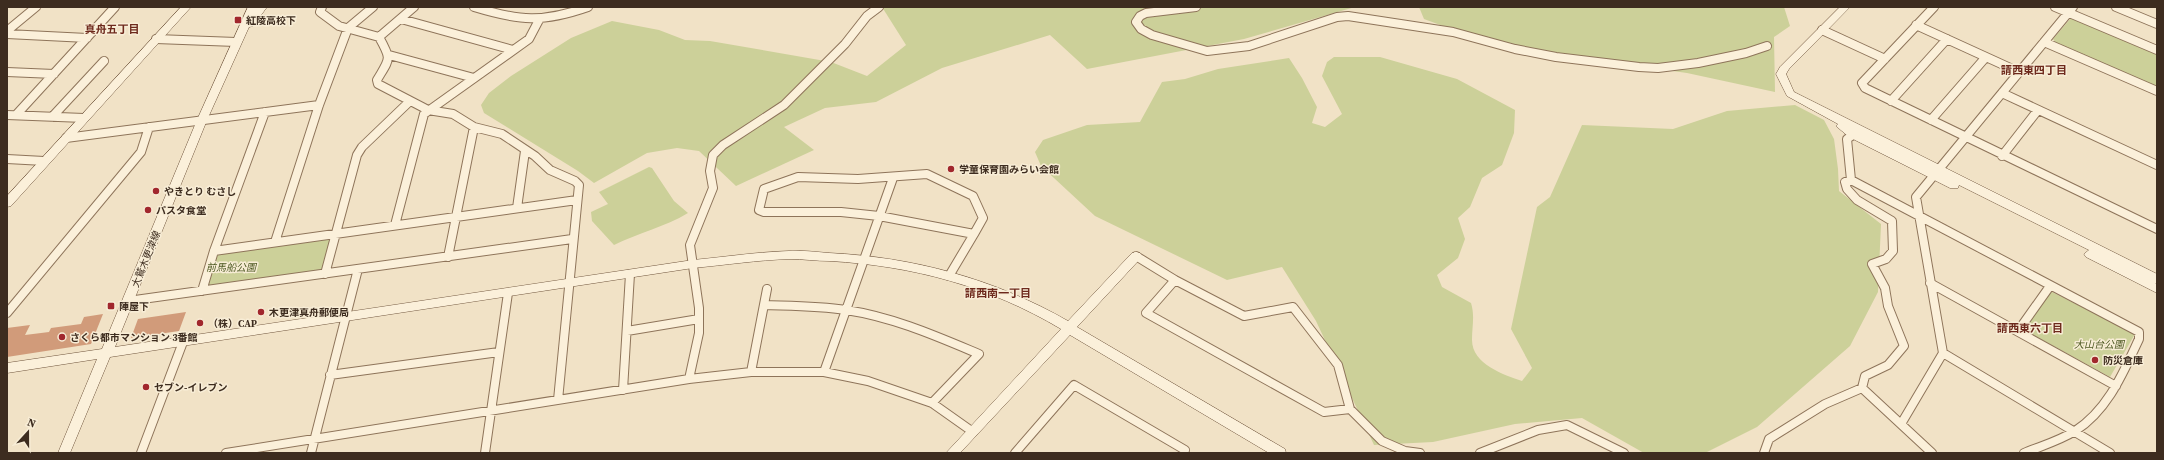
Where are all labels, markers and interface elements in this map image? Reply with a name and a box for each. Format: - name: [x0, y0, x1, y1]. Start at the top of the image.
- place label: 紅陵高校下: [246, 14, 296, 27]
- marker: 紅陵高校下: [233, 15, 243, 25]
- district label: 真舟五丁目: [85, 22, 140, 37]
- district label: 請西東四丁目: [2001, 63, 2067, 78]
- place label: 学童保育園みらい会館: [959, 163, 1059, 176]
- marker: 学童保育園みらい会館: [946, 164, 956, 174]
- place label: やきとり むさし: [164, 185, 236, 198]
- marker: やきとり むさし: [151, 186, 161, 196]
- place label: パスタ食堂: [156, 204, 206, 217]
- marker: パスタ食堂: [143, 205, 153, 215]
- street label: 大鷲木更津線: [129, 229, 163, 289]
- park label: 前馬船公園: [206, 261, 258, 274]
- district label: 請西南一丁目: [965, 286, 1031, 301]
- place label: 陣屋下: [119, 300, 149, 313]
- marker: 陣屋下: [106, 301, 116, 311]
- place label: 木更津真舟郵便局: [268, 306, 349, 319]
- marker: 木更津真舟郵便局: [256, 307, 266, 317]
- place label: （株）CAP: [208, 317, 257, 330]
- marker: （株）CAP: [195, 318, 205, 328]
- district label: 請西東六丁目: [1997, 321, 2063, 336]
- place label: さくら都市マンション 3番館: [70, 331, 198, 344]
- marker: さくら都市マンション 3番館: [57, 332, 67, 342]
- park label: 大山台公園: [2074, 338, 2126, 351]
- place label: 防災倉庫: [2103, 354, 2143, 367]
- marker: 防災倉庫: [2090, 355, 2100, 365]
- place label: セブン-イレブン: [154, 381, 227, 394]
- marker: セブン-イレブン: [141, 382, 151, 392]
- north arrow: [8, 412, 48, 452]
- text: N: [25, 415, 38, 432]

